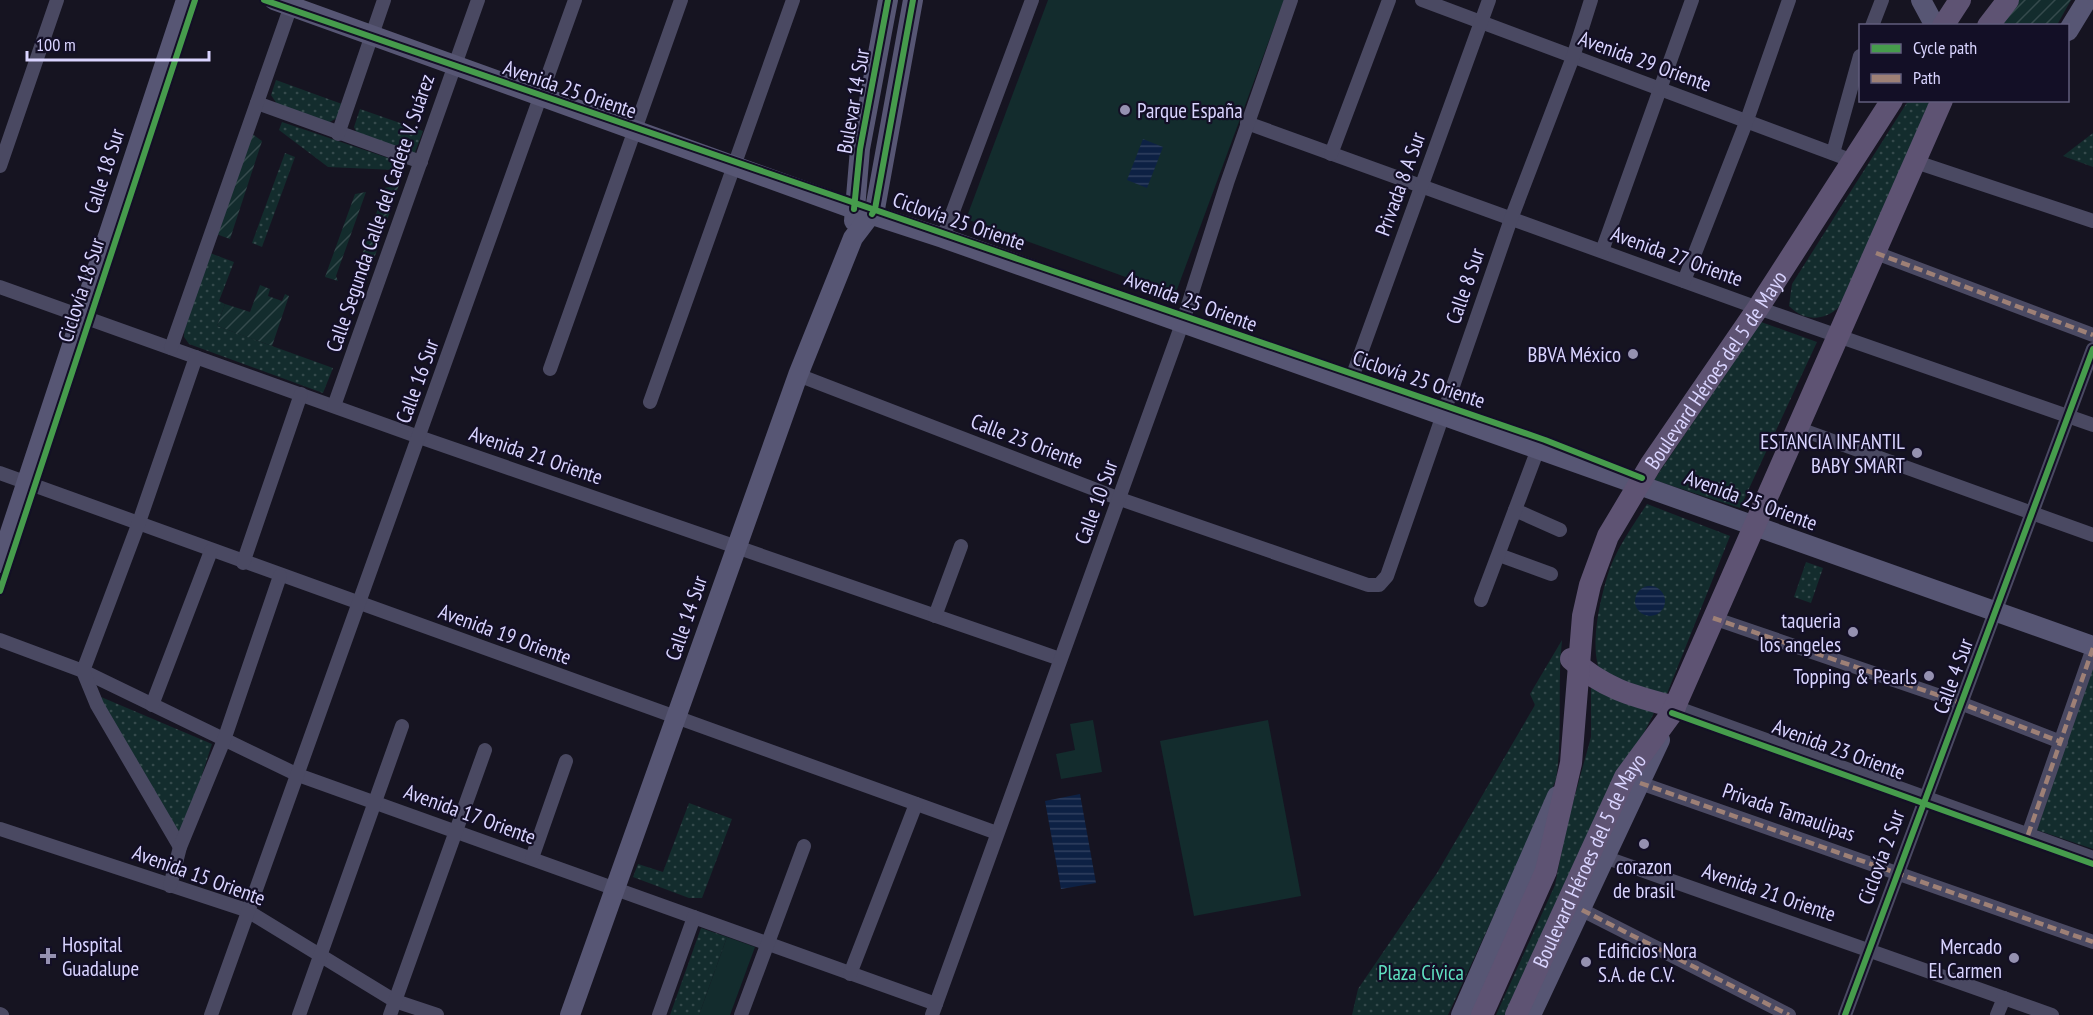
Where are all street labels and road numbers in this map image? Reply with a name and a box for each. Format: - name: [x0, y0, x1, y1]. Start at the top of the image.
- street label: Avenida 29 Oriente: [1575, 25, 1715, 97]
- street label: Bulevar 14 Sur: [830, 46, 876, 156]
- street label: Avenida 25 Oriente: [500, 54, 640, 124]
- street label: Calle Segunda Calle del Cadete V. Suárez: [320, 70, 440, 356]
- street label: Calle 18 Sur: [78, 125, 130, 217]
- street label: Privada 8 A Sur: [1369, 128, 1431, 240]
- street label: Ciclovía 25 Oriente: [889, 186, 1029, 256]
- street label: Avenida 27 Oriente: [1607, 220, 1747, 292]
- street label: Ciclovía 18 Sur: [51, 234, 111, 346]
- street label: Calle 8 Sur: [1439, 244, 1491, 327]
- street label: Avenida 25 Oriente: [1121, 265, 1261, 337]
- street label: Boulevard Héroes del 5 de Mayo: [1638, 265, 1792, 474]
- street label: Calle 16 Sur: [389, 335, 445, 427]
- street label: Ciclovía 25 Oriente: [1349, 344, 1489, 414]
- street label: Calle 23 Oriente: [967, 407, 1087, 475]
- street label: Avenida 21 Oriente: [466, 420, 606, 490]
- street label: Calle 10 Sur: [1068, 456, 1124, 548]
- street label: Avenida 25 Oriente: [1681, 464, 1821, 536]
- street label: Calle 14 Sur: [659, 572, 713, 664]
- street label: Avenida 19 Oriente: [435, 598, 575, 670]
- street label: Calle 4 Sur: [1927, 634, 1979, 717]
- street label: Avenida 23 Oriente: [1769, 713, 1909, 785]
- street label: Boulevard Héroes del 5 de Mayo: [1526, 748, 1652, 972]
- street label: Privada Tamaulipas: [1719, 777, 1859, 847]
- street label: Avenida 17 Oriente: [400, 778, 540, 850]
- street label: Ciclovía 2 Sur: [1851, 806, 1911, 908]
- street label: Avenida 15 Oriente: [129, 839, 269, 911]
- street label: Avenida 21 Oriente: [1699, 857, 1839, 927]

